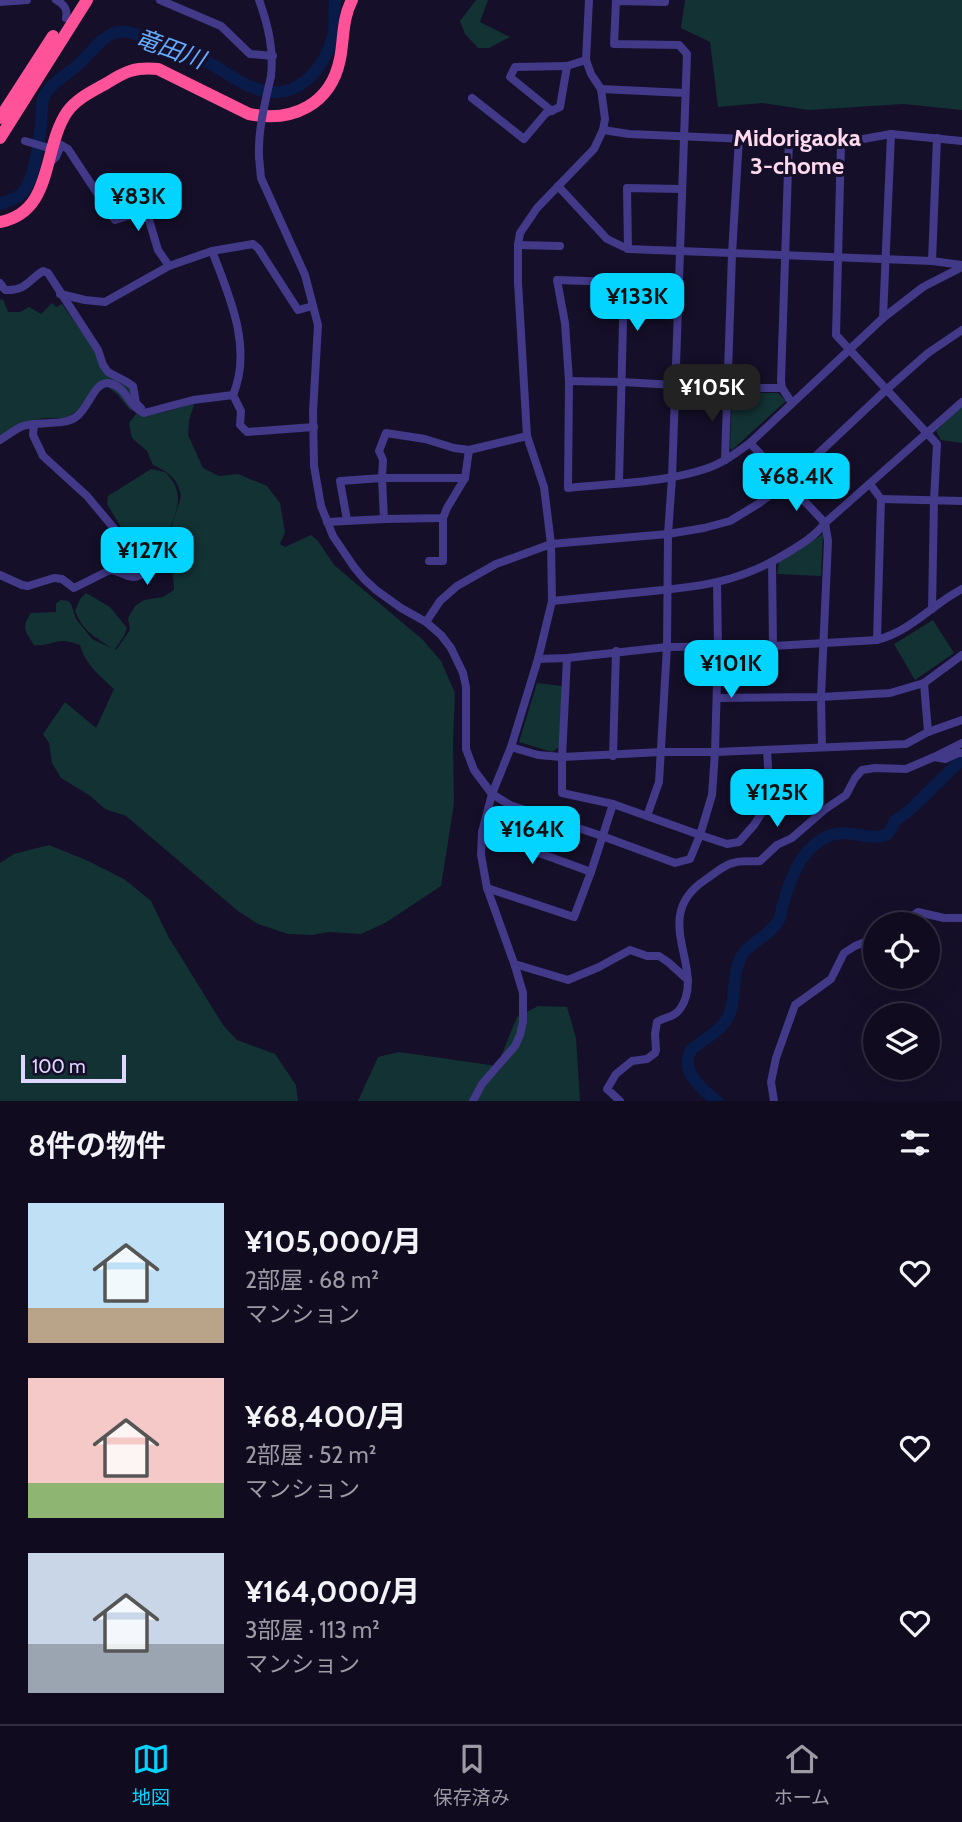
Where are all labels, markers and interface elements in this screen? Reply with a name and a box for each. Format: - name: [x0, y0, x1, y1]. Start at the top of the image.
- water label: 竜田川: [131, 23, 212, 75]
- district label: Midorigaoka 3-chome: [733, 123, 861, 180]
- pin: ¥83K: [97, 174, 179, 233]
- text: ¥83K: [111, 182, 165, 210]
- pin: ¥133K: [588, 274, 686, 333]
- text: ¥133K: [606, 282, 668, 310]
- pin: ¥105K: [663, 364, 761, 424]
- text: ¥105K: [679, 373, 745, 401]
- pin: ¥68.4K: [739, 454, 853, 513]
- text: ¥68.4K: [759, 462, 833, 490]
- pin: ¥127K: [98, 528, 196, 587]
- text: ¥127K: [117, 536, 177, 564]
- pin: ¥101K: [682, 640, 780, 700]
- text: ¥101K: [700, 649, 762, 677]
- pin: ¥125K: [728, 770, 826, 829]
- text: ¥125K: [746, 778, 808, 806]
- pin: ¥164K: [483, 806, 581, 866]
- text: ¥164K: [500, 815, 564, 843]
- map controls: [863, 912, 940, 1080]
- button: locate: [863, 912, 940, 989]
- button: layers: [863, 1003, 940, 1080]
- scale bar: [21, 1052, 126, 1084]
- text: 100 m: [32, 1055, 86, 1078]
- icon: filters: [896, 1124, 934, 1162]
- text: 8件の物件: [28, 1127, 166, 1164]
- text: ¥105,000/月: [245, 1223, 422, 1260]
- icon: home: [84, 1231, 168, 1315]
- icon: heart: [896, 1254, 934, 1292]
- text: 2部屋 · 68 m²: [245, 1266, 379, 1294]
- text: マンション: [245, 1300, 360, 1328]
- text: ¥68,400/月: [245, 1398, 406, 1435]
- icon: home: [84, 1406, 168, 1490]
- icon: heart: [896, 1429, 934, 1467]
- text: 2部屋 · 52 m²: [245, 1441, 376, 1469]
- text: マンション: [245, 1475, 360, 1503]
- text: ¥164,000/月: [245, 1573, 420, 1610]
- icon: home: [84, 1581, 168, 1665]
- icon: heart: [896, 1604, 934, 1642]
- text: 3部屋 · 113 m²: [245, 1616, 380, 1644]
- text: マンション: [245, 1650, 360, 1678]
- tab: 地図: [132, 1740, 170, 1809]
- tab: 保存済み: [434, 1740, 510, 1809]
- tab: ホーム: [774, 1740, 830, 1809]

